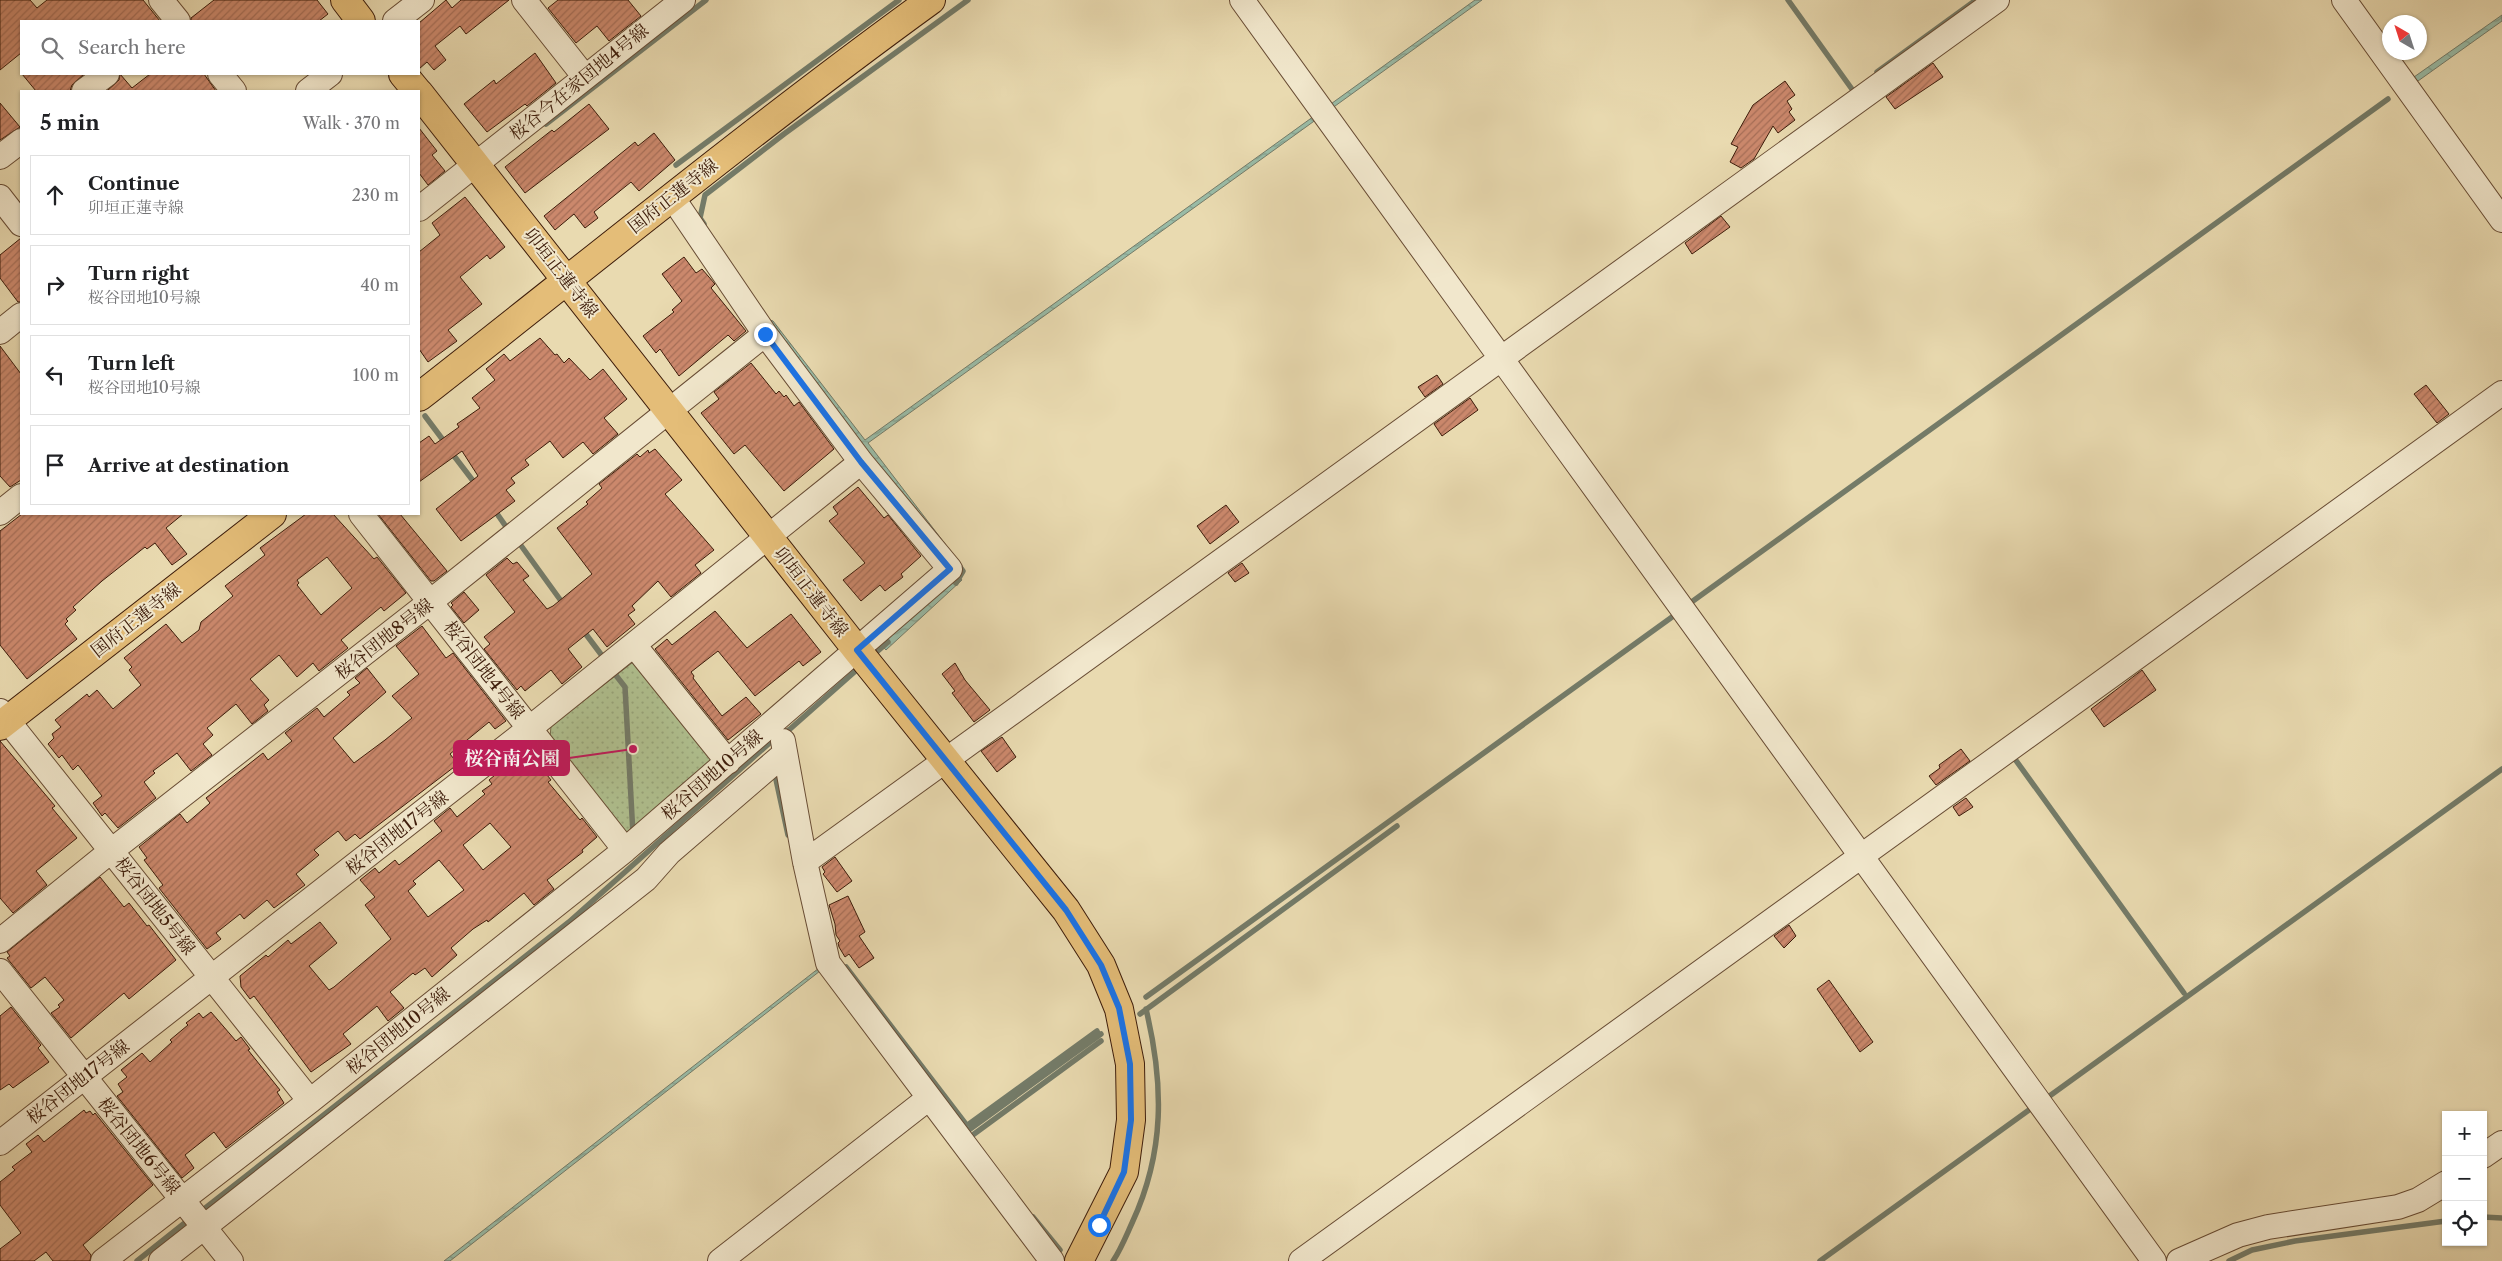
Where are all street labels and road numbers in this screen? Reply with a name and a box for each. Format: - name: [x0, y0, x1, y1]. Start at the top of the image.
- street label: 桜谷今在家団地4号線: [505, 19, 653, 145]
- street label: 国府正蓮寺線: [624, 154, 722, 238]
- street label: 卯垣正蓮寺線: [519, 224, 603, 322]
- street label: 卯垣正蓮寺線: [769, 543, 853, 641]
- street label: 国府正蓮寺線: [87, 578, 185, 662]
- street label: 桜谷団地8号線: [330, 594, 438, 684]
- street label: 桜谷団地4号線: [439, 617, 529, 723]
- street label: 桜谷団地10号線: [657, 725, 767, 825]
- street label: 桜谷団地17号線: [341, 786, 453, 880]
- street label: 桜谷団地5号線: [110, 853, 200, 959]
- street label: 桜谷団地10号線: [342, 982, 454, 1080]
- street label: 桜谷団地17号線: [22, 1035, 134, 1129]
- street label: 桜谷団地6号線: [93, 1093, 185, 1199]

